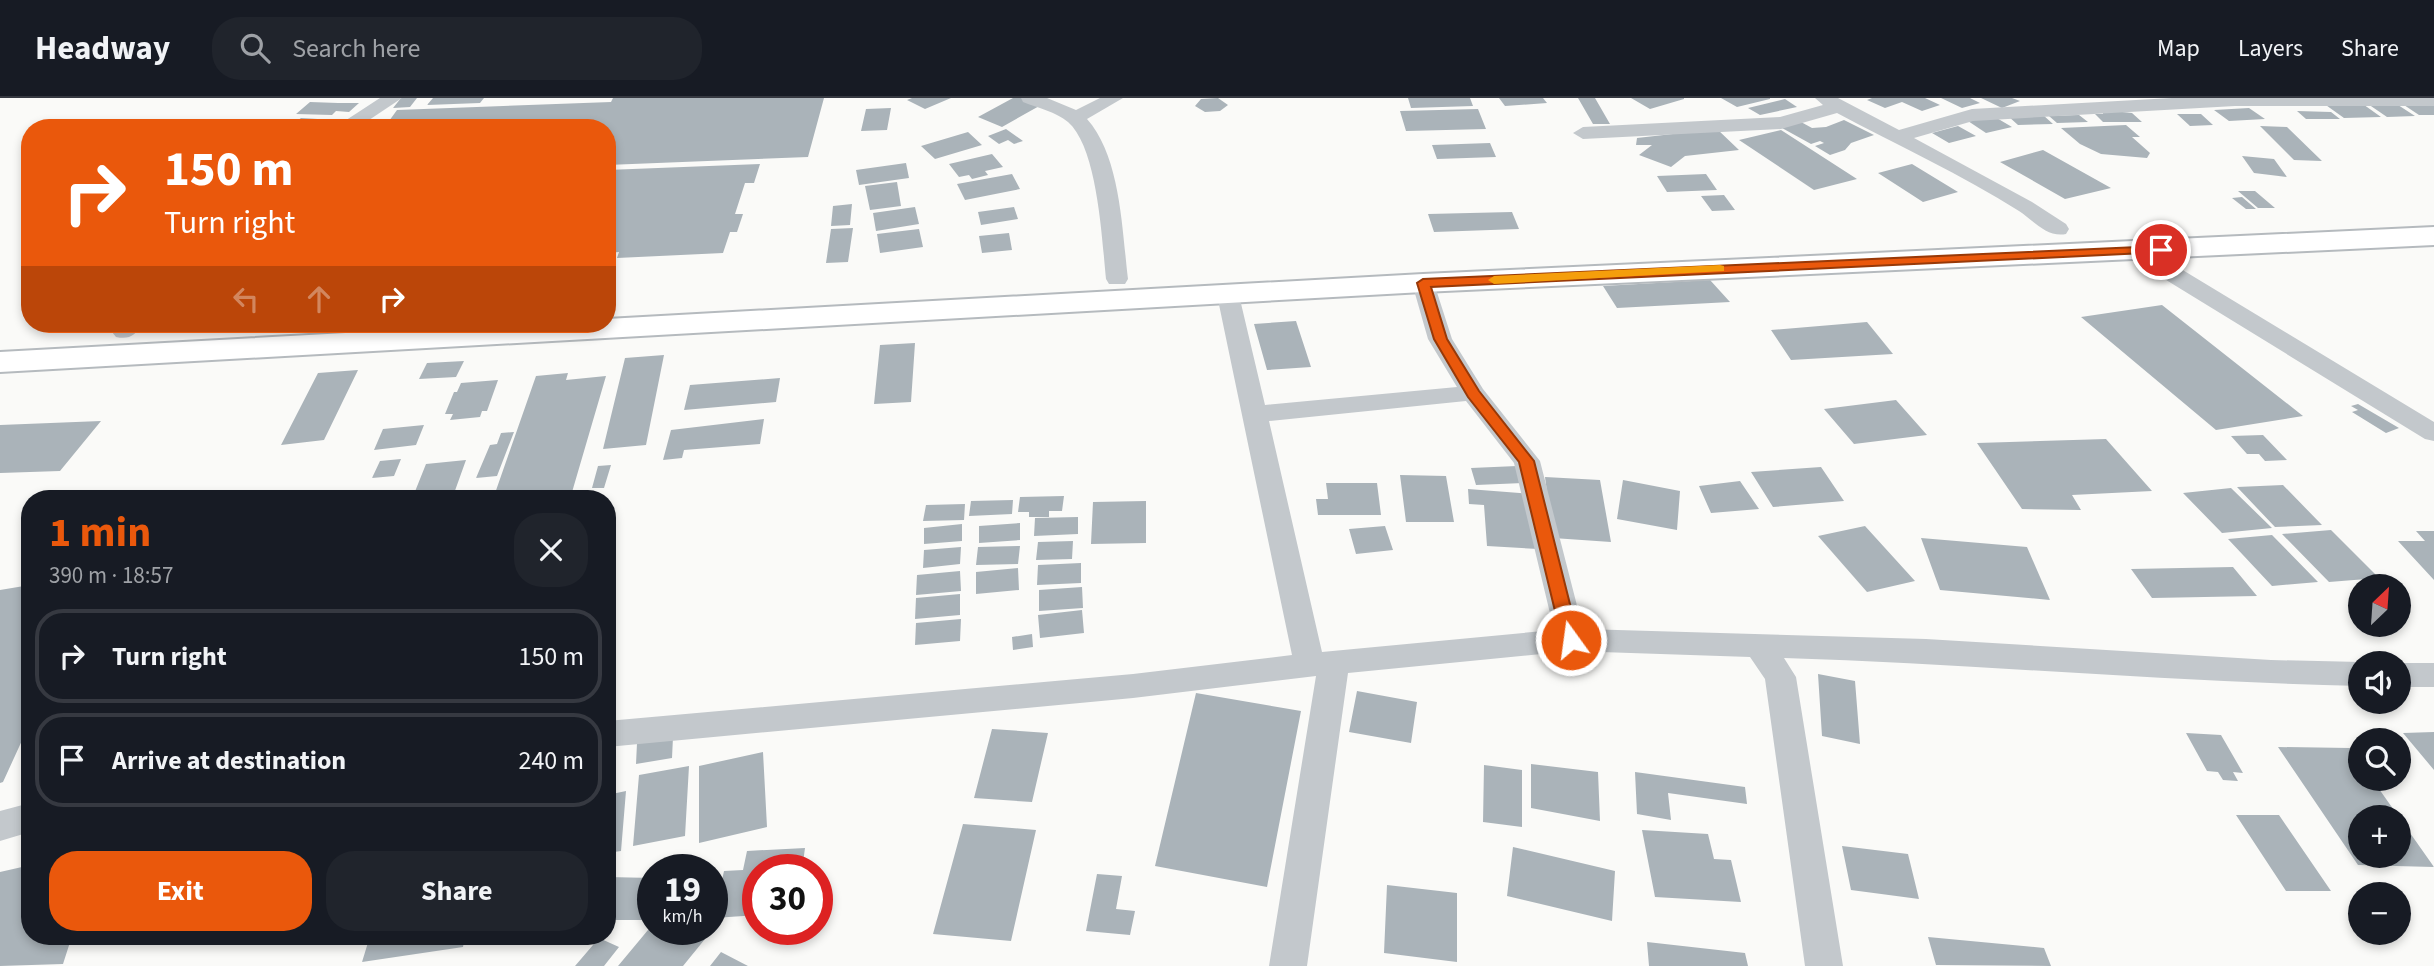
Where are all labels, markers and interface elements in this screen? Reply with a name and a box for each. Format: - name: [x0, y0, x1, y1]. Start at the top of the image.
- search box: [212, 17, 702, 80]
- text: Headway: [35, 25, 170, 72]
- icon: search: [236, 29, 274, 67]
- text: Search here: [292, 30, 420, 67]
- text: Map: [2157, 31, 2200, 66]
- text: Layers: [2238, 31, 2303, 66]
- text: Share: [2341, 31, 2399, 66]
- text: 150 m: [164, 135, 293, 205]
- icon: right: [49, 147, 140, 238]
- text: Turn right: [164, 200, 295, 246]
- pin: [2131, 220, 2191, 280]
- icon: arrive: [2142, 231, 2180, 269]
- icon: left: [227, 280, 265, 318]
- icon: ahead: [300, 280, 338, 318]
- icon: right: [373, 280, 411, 318]
- text: 1 min: [49, 503, 151, 563]
- button: close: [514, 513, 588, 587]
- text: 390 m · 18:57: [49, 559, 173, 592]
- north arrow: [2348, 574, 2412, 637]
- map controls: [2348, 574, 2411, 945]
- position arrow: [1534, 603, 1608, 677]
- icon: right: [53, 637, 91, 675]
- text: Turn right: [112, 638, 227, 675]
- text: 150 m: [518, 638, 584, 675]
- button: sound: [2348, 651, 2411, 714]
- button: search: [2348, 728, 2411, 791]
- icon: arrive: [53, 741, 91, 779]
- text: Arrive at destination: [112, 742, 346, 779]
- text: 240 m: [518, 742, 584, 779]
- button: +: [2348, 805, 2411, 868]
- button: Exit: [49, 851, 312, 931]
- button: Share: [326, 851, 588, 931]
- speed limit sign: 30: [742, 854, 833, 945]
- text: 19: [664, 865, 701, 915]
- button: −: [2348, 882, 2411, 945]
- text: km/h: [663, 904, 702, 929]

